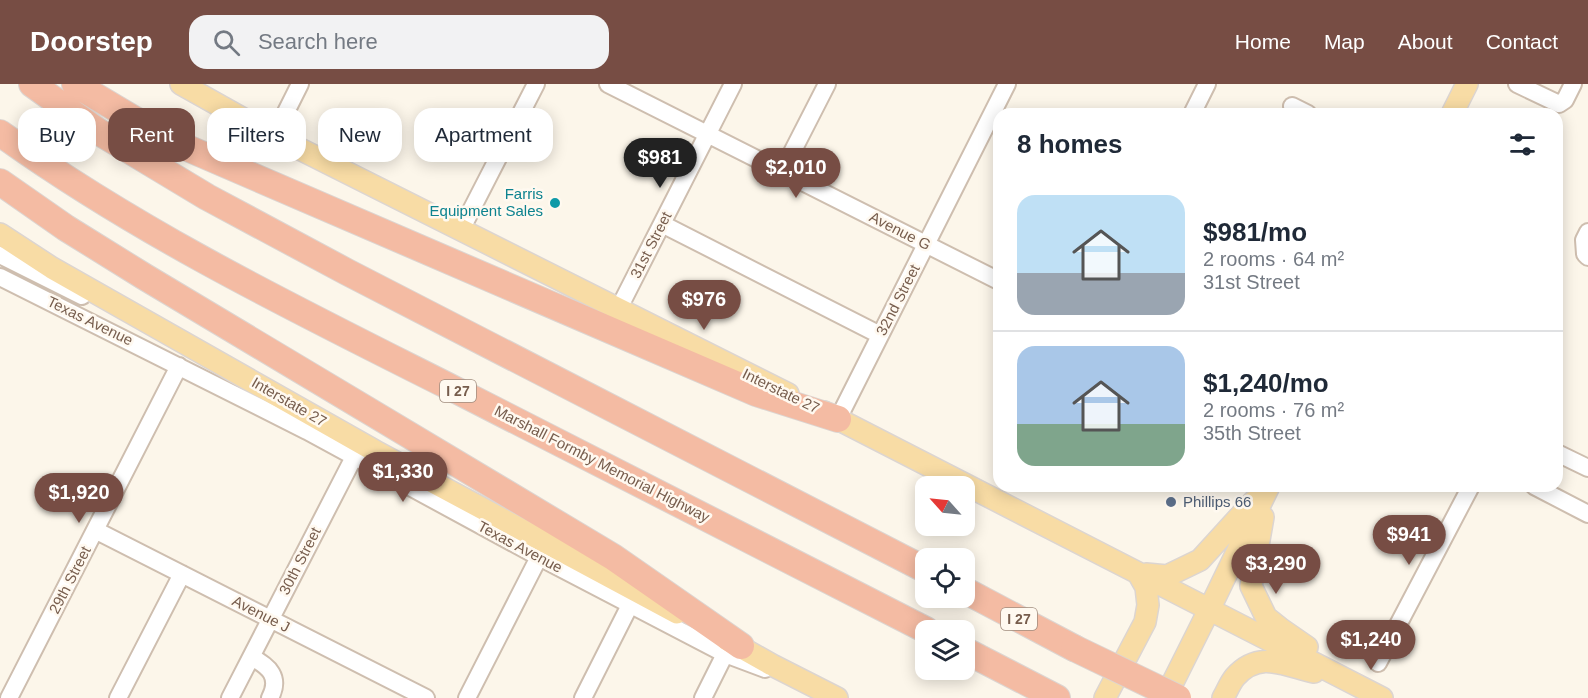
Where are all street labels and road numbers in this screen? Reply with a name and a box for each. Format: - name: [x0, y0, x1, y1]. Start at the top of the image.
- street label: 31st Street: [627, 208, 675, 281]
- street label: Avenue G: [867, 208, 934, 253]
- street label: 32nd Street: [872, 261, 923, 338]
- street label: Texas Avenue: [45, 292, 136, 349]
- street label: Interstate 27: [740, 365, 822, 416]
- street label: Interstate 27: [249, 373, 330, 430]
- road number: I 27: [440, 380, 476, 402]
- street label: Marshall Formby Memorial Highway: [492, 402, 713, 526]
- street label: Texas Avenue: [475, 517, 565, 576]
- street label: 30th Street: [275, 523, 324, 597]
- street label: 29th Street: [45, 542, 94, 616]
- street label: Avenue J: [230, 592, 293, 635]
- road number: I 27: [1001, 608, 1037, 630]

